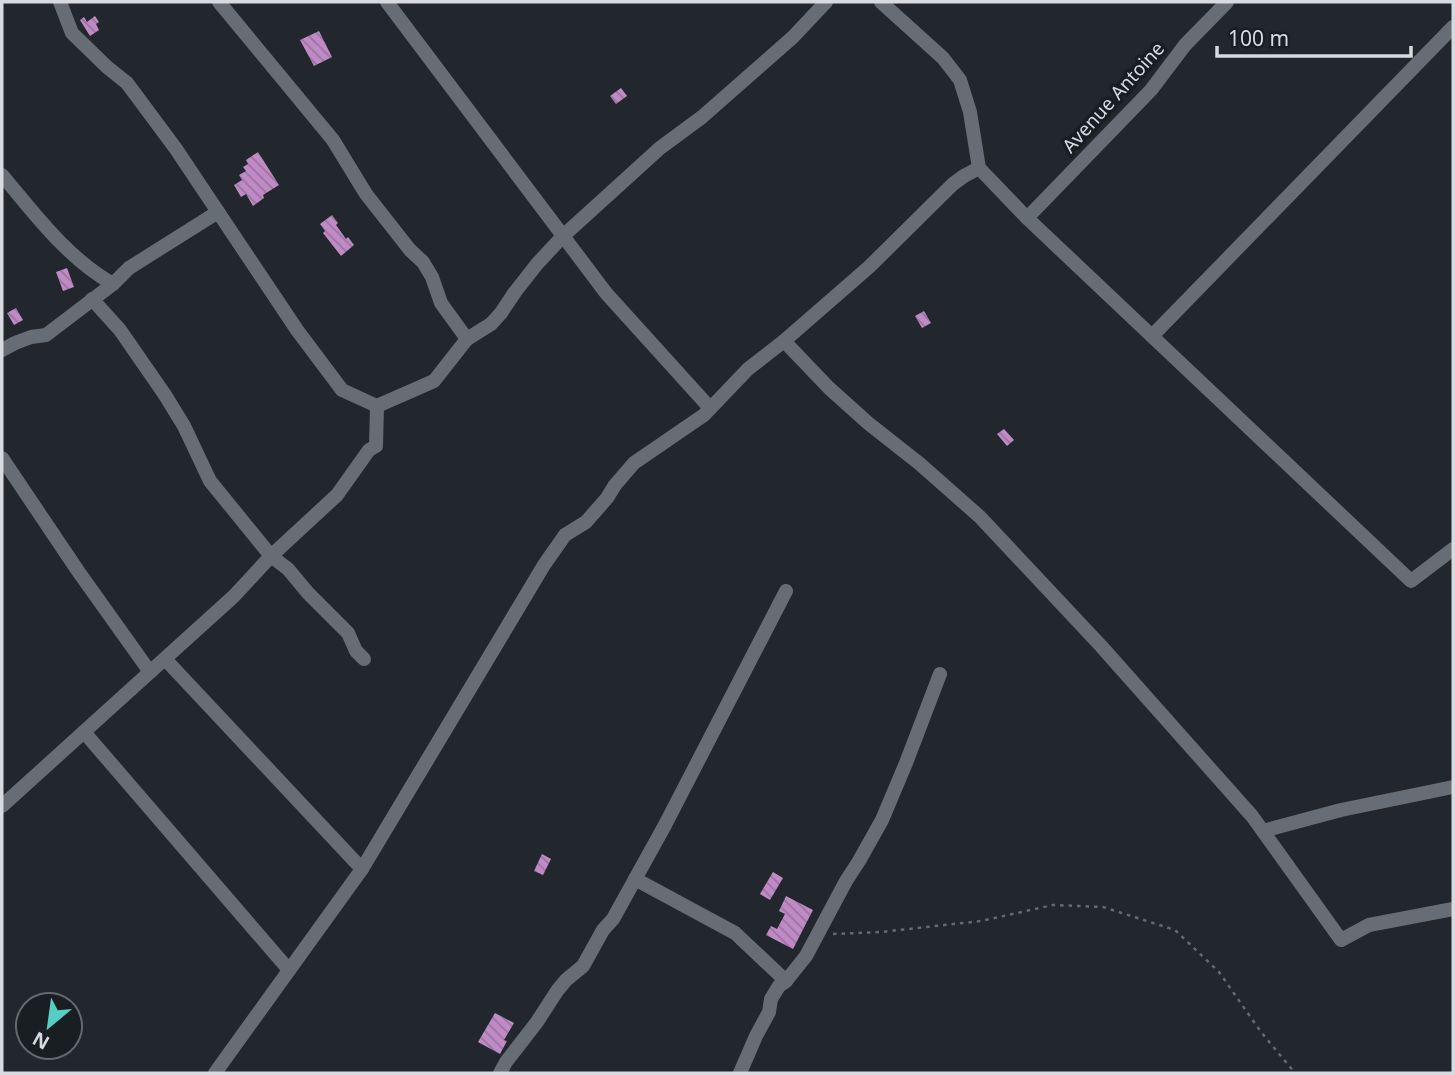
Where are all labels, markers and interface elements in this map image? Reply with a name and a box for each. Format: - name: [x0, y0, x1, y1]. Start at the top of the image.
- scale bar: [1217, 14, 1411, 58]
- text: 100 m: [1228, 24, 1289, 52]
- street label: Avenue Antoine: [1056, 36, 1170, 158]
- north arrow: [14, 991, 84, 1061]
- text: N: [28, 1026, 54, 1056]

